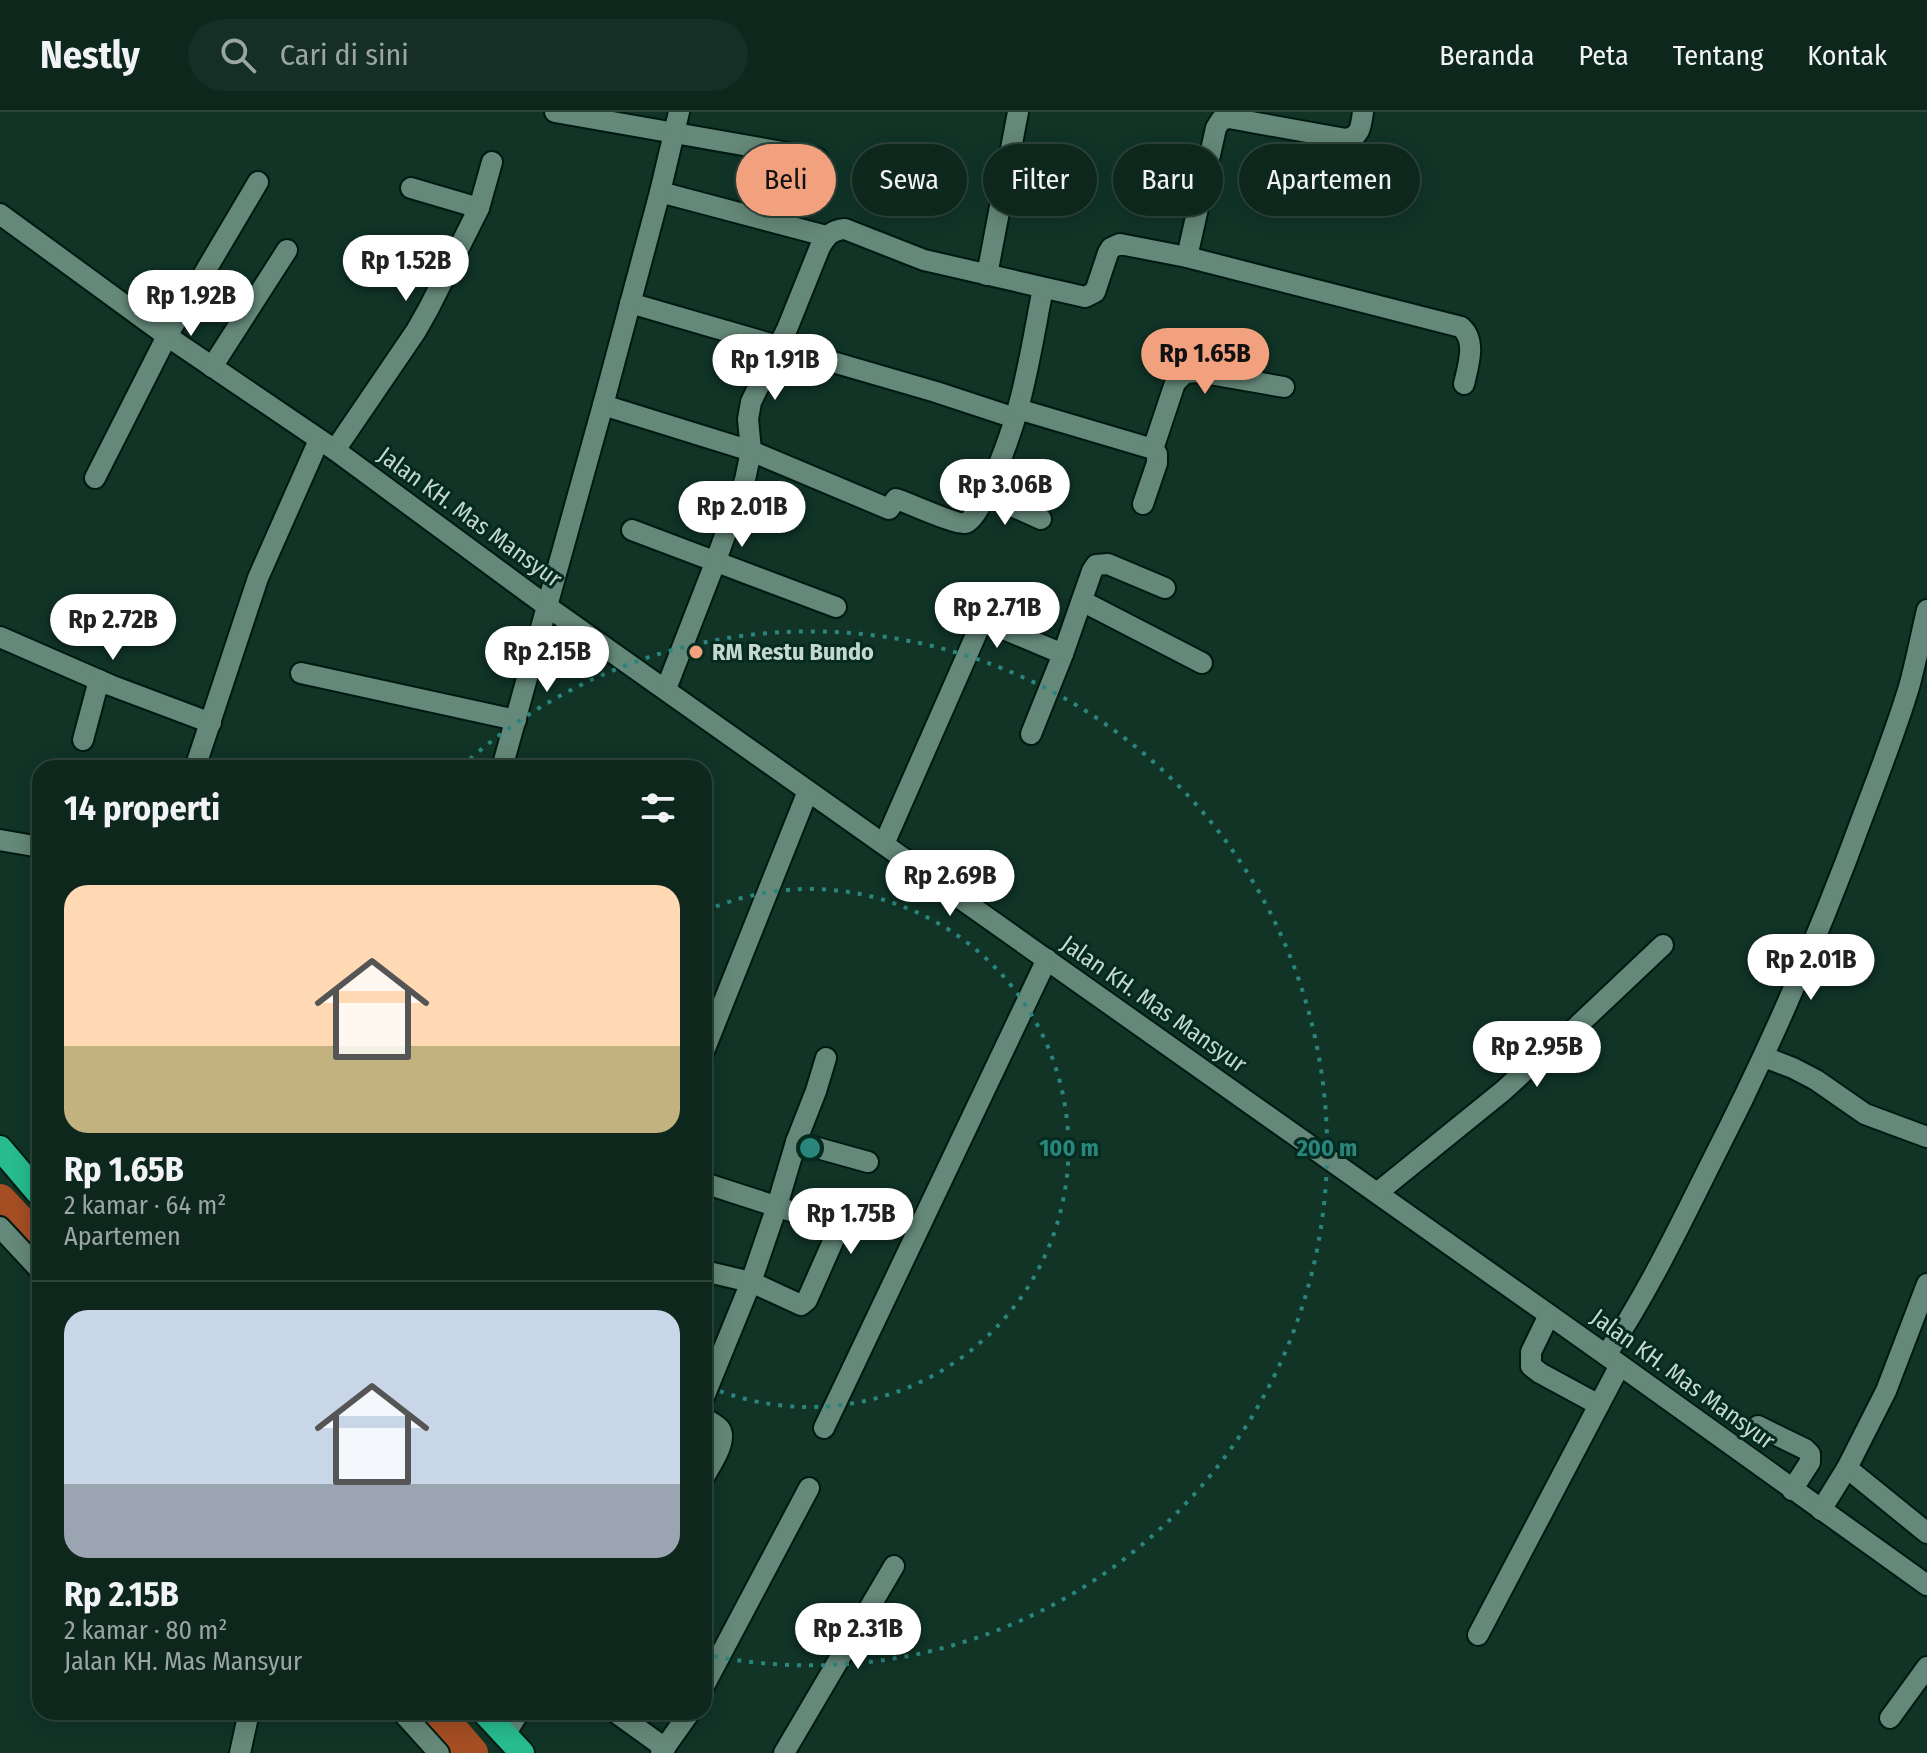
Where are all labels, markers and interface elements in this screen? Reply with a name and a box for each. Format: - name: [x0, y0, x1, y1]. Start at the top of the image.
- search box: [188, 19, 748, 91]
- text: Nestly: [40, 32, 140, 78]
- icon: search: [216, 33, 260, 77]
- text: Cari di sini: [280, 37, 409, 73]
- text: Beranda: [1439, 39, 1534, 72]
- text: Peta: [1578, 39, 1629, 72]
- text: Tentang: [1673, 39, 1763, 72]
- text: Kontak: [1807, 39, 1887, 72]
- chip: Beli: [736, 144, 836, 216]
- chip: Sewa: [852, 144, 967, 216]
- chip: Filter: [983, 144, 1097, 216]
- chip: Baru: [1113, 144, 1223, 216]
- chip: Apartemen: [1239, 144, 1420, 216]
- pin: Rp 1.52B: [323, 235, 489, 303]
- text: Rp 1.52B: [361, 245, 451, 276]
- pin: Rp 1.92B: [108, 270, 274, 338]
- text: Rp 1.92B: [146, 280, 236, 311]
- pin: Rp 1.65B: [1122, 328, 1288, 396]
- pin: Rp 1.91B: [692, 334, 858, 402]
- text: Rp 1.65B: [1159, 338, 1251, 369]
- text: Rp 1.91B: [730, 344, 820, 375]
- street label: Jalan KH. Mas Mansyur: [373, 441, 568, 593]
- pin: Rp 3.06B: [922, 459, 1088, 527]
- text: Rp 3.06B: [958, 469, 1052, 500]
- pin: Rp 2.01B: [659, 481, 825, 549]
- text: Rp 2.01B: [697, 491, 787, 522]
- pin: Rp 2.71B: [914, 582, 1080, 650]
- text: Rp 2.71B: [953, 592, 1041, 623]
- pin: Rp 2.72B: [30, 594, 196, 662]
- text: Rp 2.72B: [68, 604, 158, 635]
- pin: Rp 2.15B: [464, 626, 630, 694]
- text: Rp 2.15B: [503, 636, 591, 667]
- place label: RM Restu Bundo: [712, 638, 874, 666]
- marker: RM Restu Bundo: [687, 643, 705, 661]
- icon: filters: [636, 786, 680, 830]
- text: 14 properti: [64, 788, 220, 829]
- pin: Rp 2.69B: [867, 850, 1033, 918]
- text: Rp 2.69B: [903, 860, 997, 891]
- street label: Jalan KH. Mas Mansyur: [1056, 929, 1253, 1079]
- pin: Rp 2.01B: [1728, 934, 1894, 1002]
- icon: home: [300, 937, 444, 1081]
- text: Rp 2.01B: [1766, 944, 1856, 975]
- pin: Rp 2.95B: [1454, 1021, 1620, 1089]
- text: Rp 2.95B: [1491, 1031, 1583, 1062]
- centre of rings: [796, 1134, 824, 1162]
- text: 100 m: [1039, 1134, 1099, 1162]
- text: 200 m: [1296, 1134, 1357, 1162]
- text: Rp 1.65B: [64, 1149, 184, 1190]
- pin: Rp 1.75B: [768, 1188, 934, 1256]
- text: 2 kamar · 64 m²: [64, 1190, 226, 1221]
- text: Rp 1.75B: [806, 1198, 896, 1229]
- text: Apartemen: [64, 1221, 181, 1252]
- street label: Jalan KH. Mas Mansyur: [1586, 1303, 1781, 1455]
- icon: home: [300, 1362, 444, 1506]
- text: Rp 2.15B: [64, 1574, 179, 1615]
- pin: Rp 2.31B: [775, 1603, 941, 1671]
- text: Rp 2.31B: [813, 1613, 903, 1644]
- text: 2 kamar · 80 m²: [64, 1615, 228, 1646]
- text: Jalan KH. Mas Mansyur: [64, 1646, 302, 1677]

